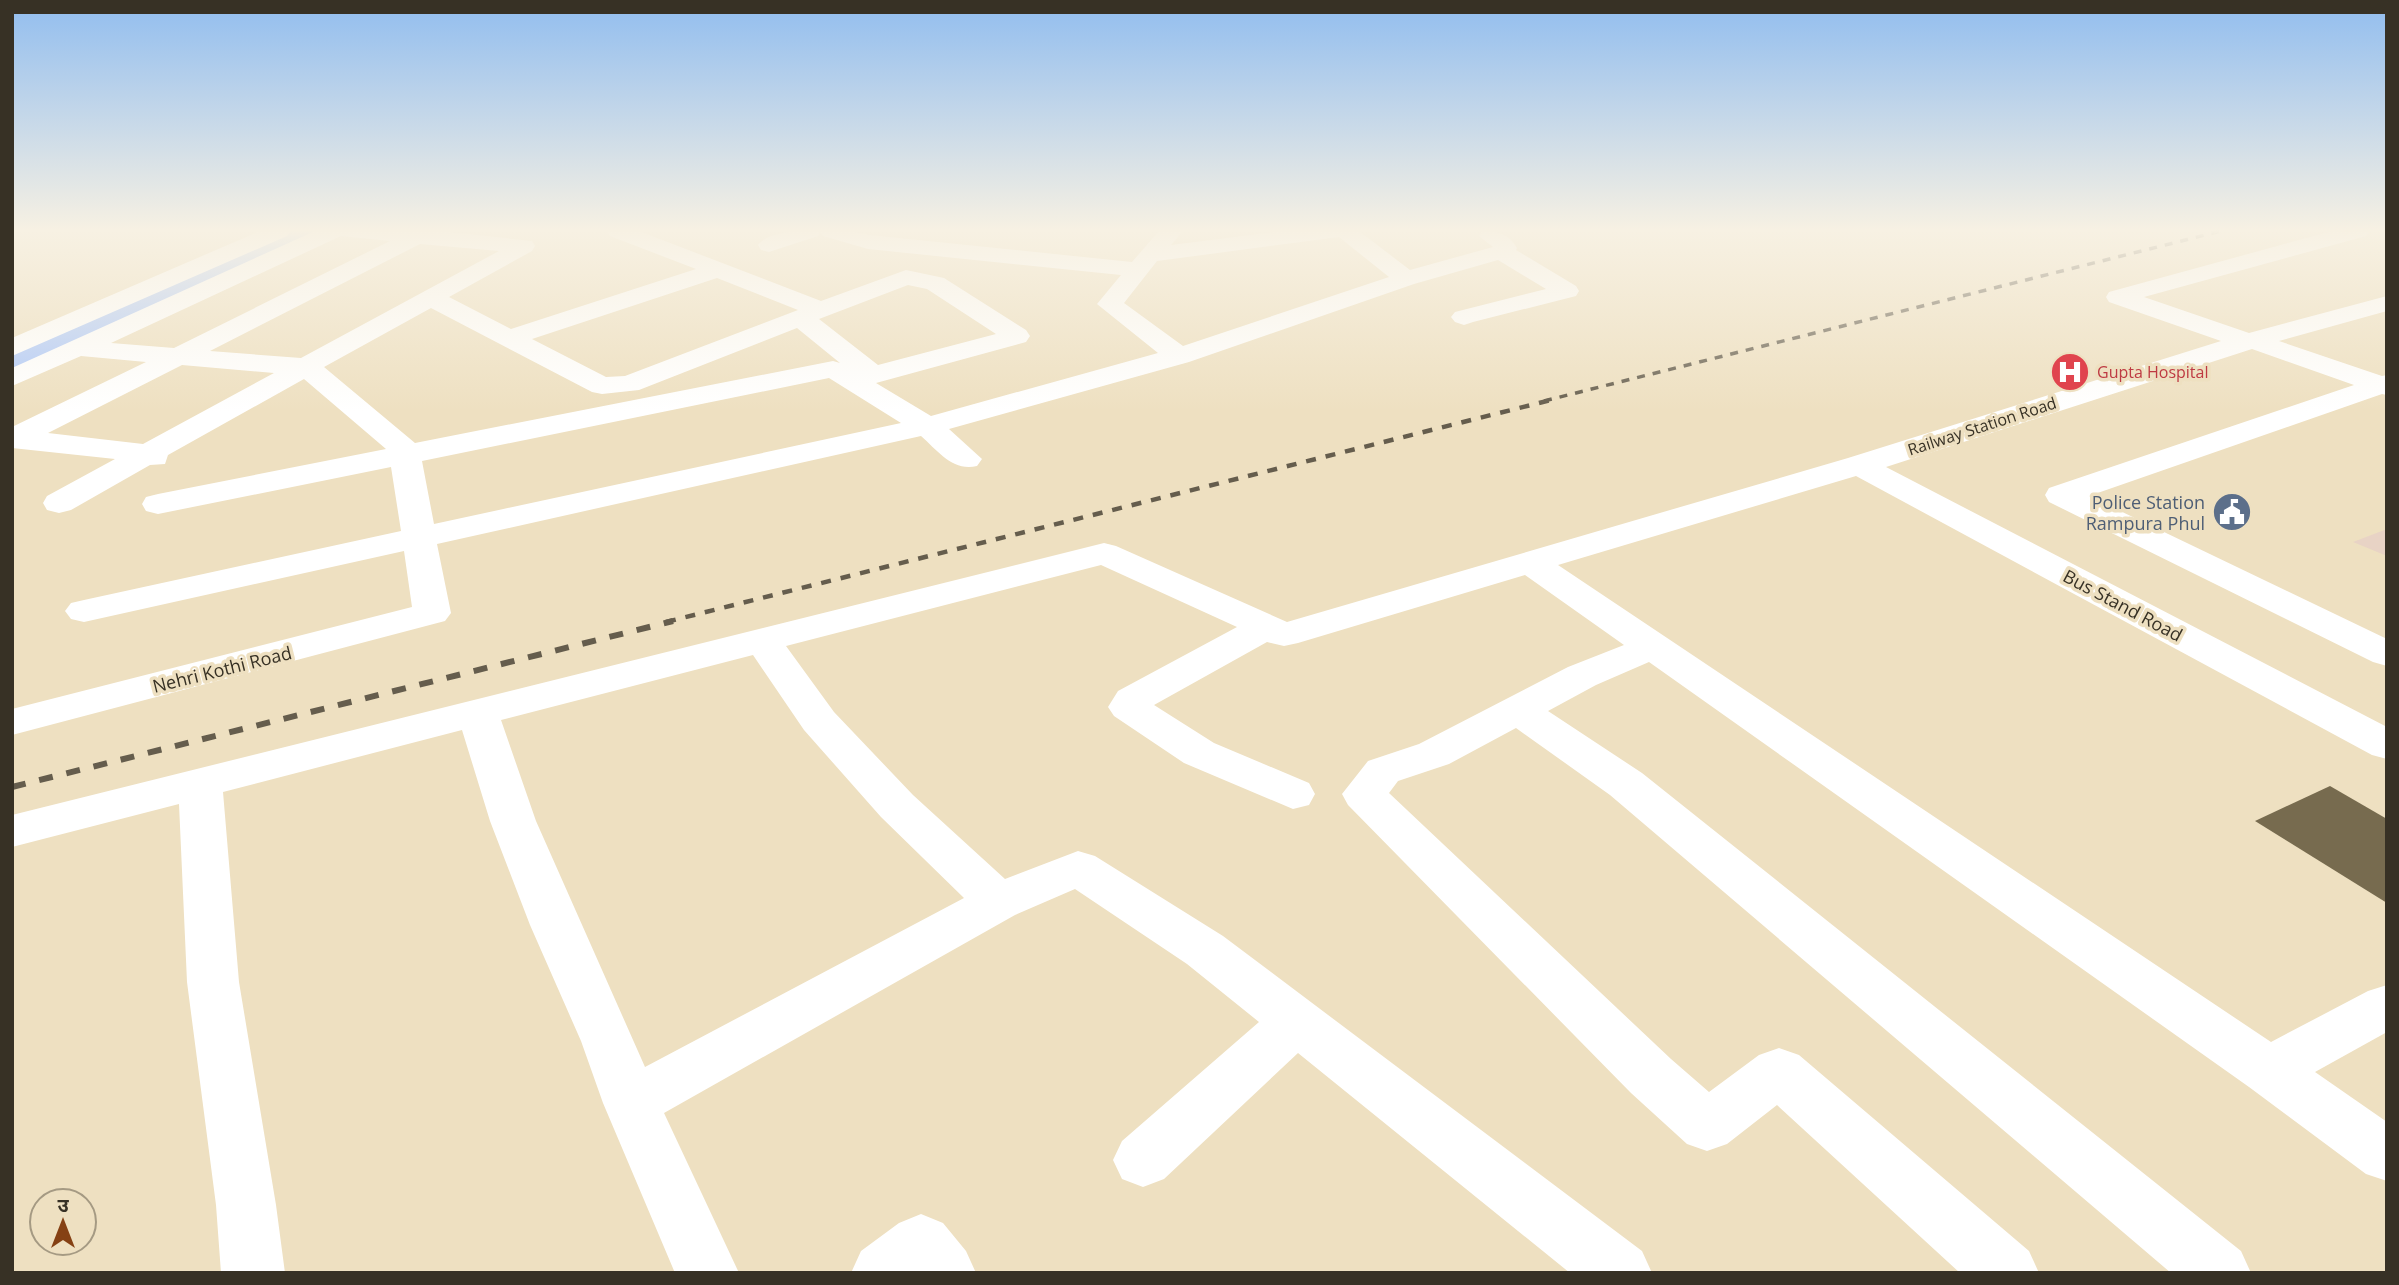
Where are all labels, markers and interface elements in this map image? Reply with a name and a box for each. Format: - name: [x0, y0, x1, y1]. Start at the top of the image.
- hospital icon: Gupta Hospital: [2049, 351, 2091, 393]
- place label: Gupta Hospital: [2097, 361, 2209, 383]
- street label: Railway Station Road: [1905, 392, 2059, 460]
- place label: Police Station Rampura Phul: [2086, 490, 2205, 535]
- public building icon: Police Station Rampura Phul: [2211, 491, 2253, 533]
- street label: Bus Stand Road: [2059, 563, 2187, 647]
- street label: Nehri Kothi Road: [150, 640, 294, 698]
- north arrow: [28, 1187, 98, 1257]
- text: उ: [57, 1192, 69, 1218]

